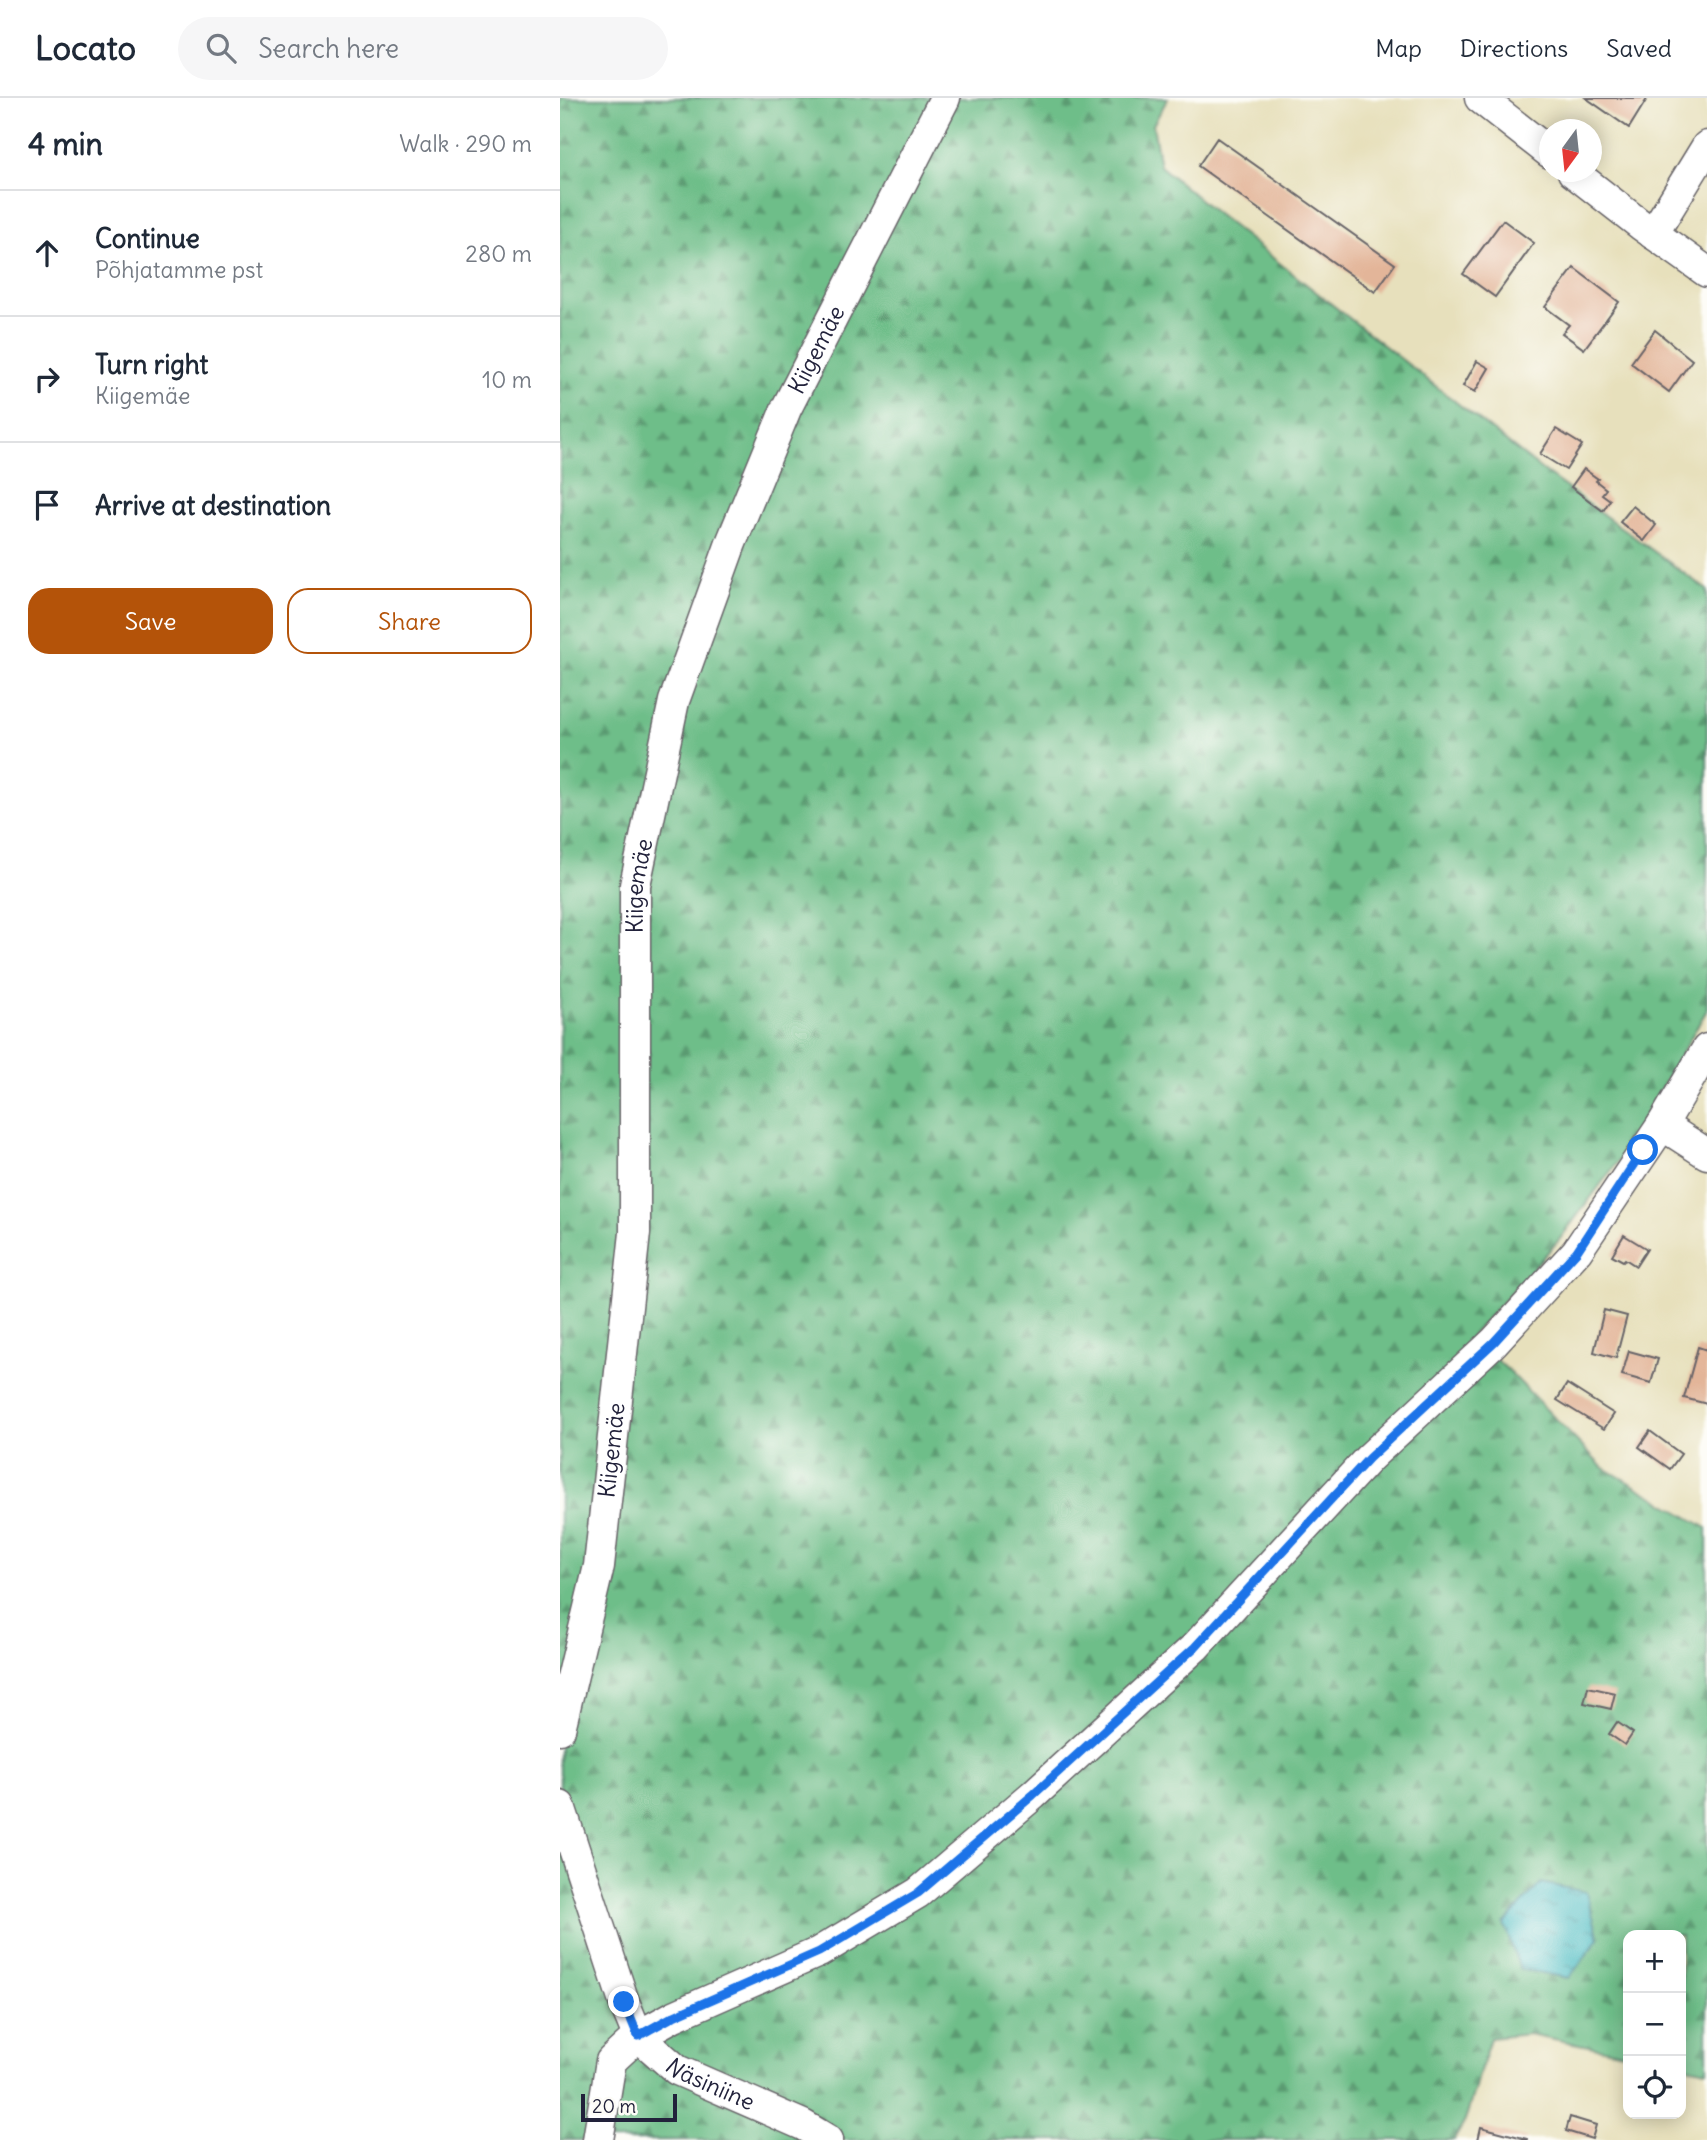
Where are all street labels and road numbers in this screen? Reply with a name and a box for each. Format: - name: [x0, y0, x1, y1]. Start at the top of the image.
- street label: Kiigemäe: [781, 300, 850, 399]
- street label: Kiigemäe: [620, 836, 658, 933]
- street label: Kiigemäe: [591, 1401, 631, 1499]
- street label: Näsiniine: [660, 2052, 759, 2116]

